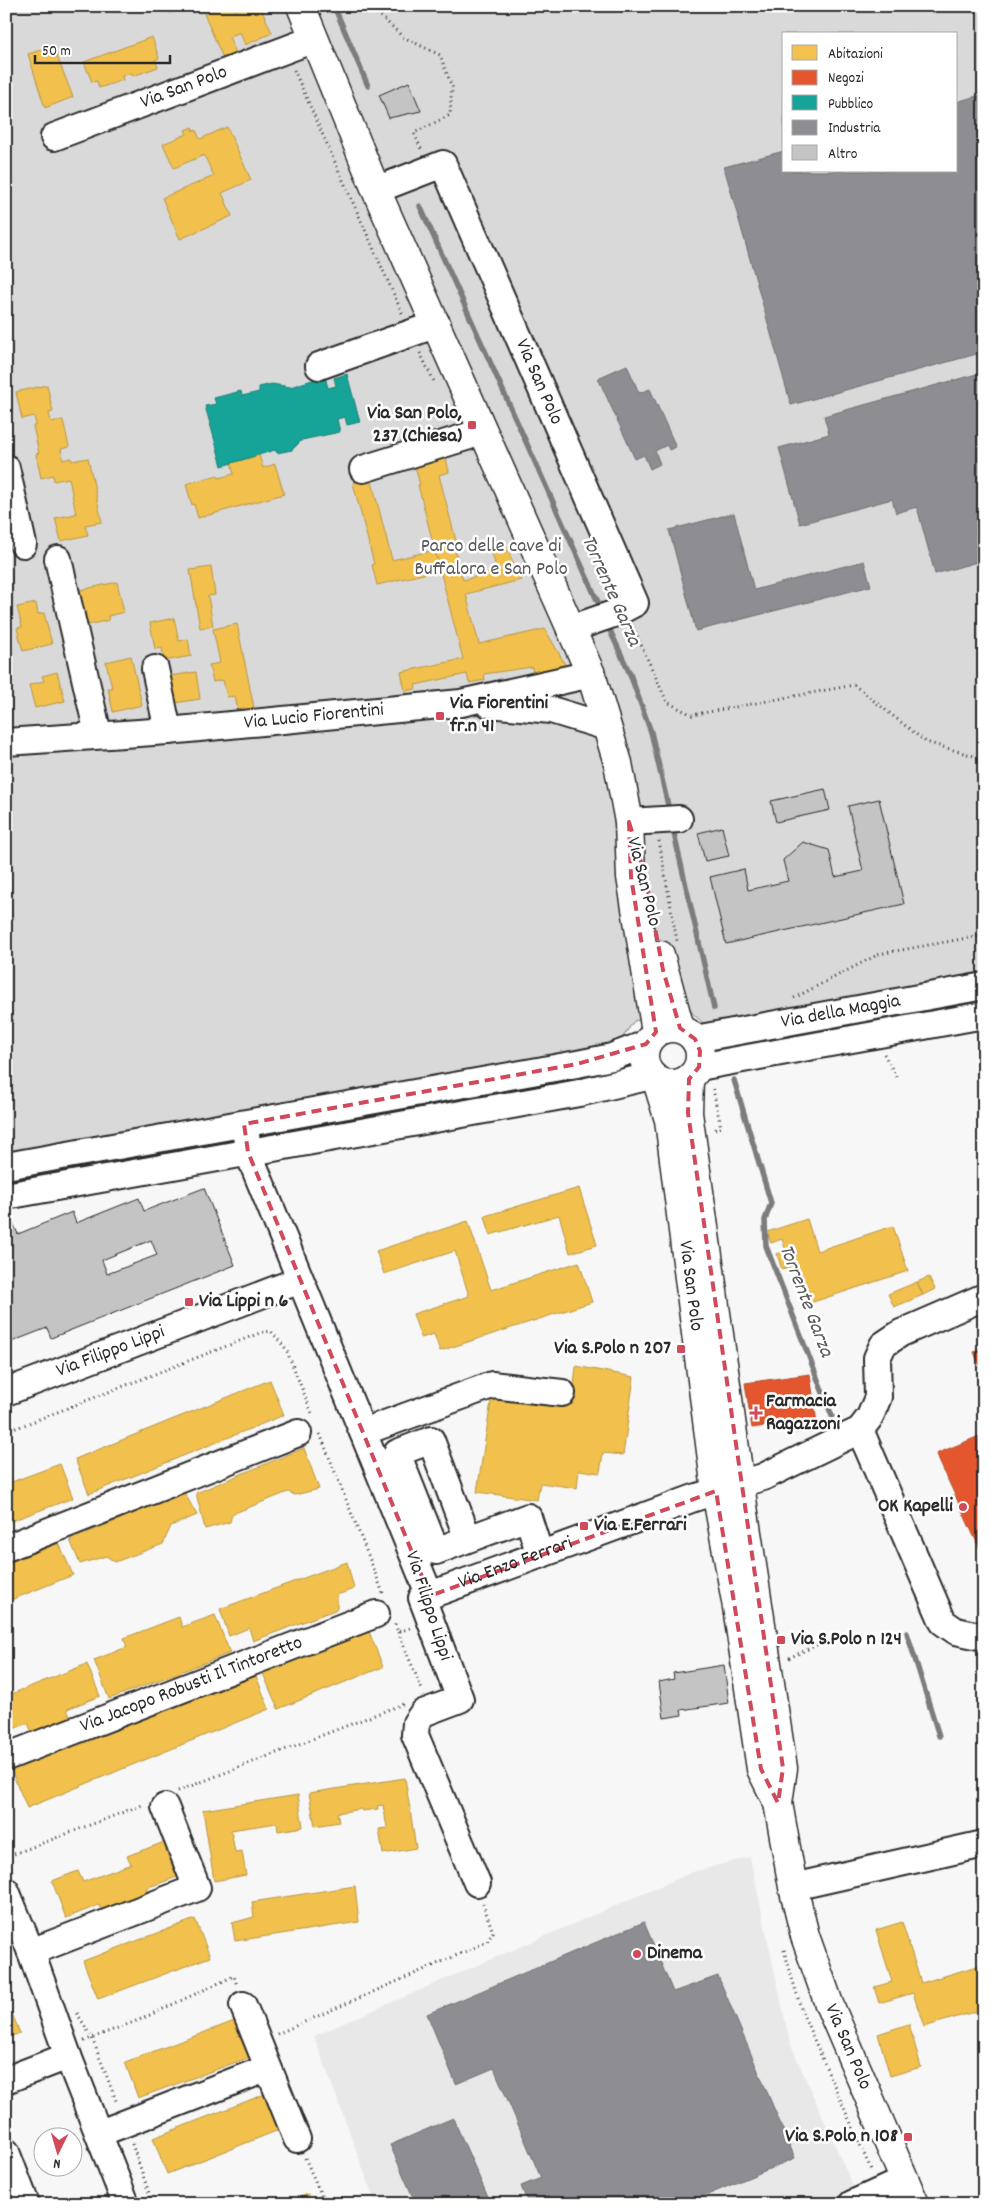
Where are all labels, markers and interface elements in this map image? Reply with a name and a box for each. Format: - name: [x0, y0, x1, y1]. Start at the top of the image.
- scale bar: [35, 32, 170, 64]
- legend: [782, 32, 958, 172]
- text: 50 m: [42, 41, 71, 63]
- text: Abitazioni: [828, 44, 883, 66]
- street label: Via San Polo: [137, 59, 232, 117]
- text: Negozi: [828, 68, 864, 90]
- text: Pubblico: [828, 94, 874, 116]
- text: Industria: [828, 118, 881, 140]
- text: Altro: [828, 144, 858, 166]
- street label: Via San Polo: [507, 335, 570, 430]
- place label: Via San Polo, 237 (Chiesa): [367, 400, 462, 451]
- marker: Via San Polo, 237 (Chiesa): [466, 419, 478, 431]
- water label: Torrente Garza: [572, 531, 648, 652]
- park label: Parco delle cave di Buffalora e San Polo: [414, 533, 568, 584]
- place label: Via Fiorentini fr.n 41: [449, 690, 548, 741]
- street label: Via Lucio Fiorentini: [243, 696, 385, 738]
- marker: Via Fiorentini fr.n 41: [434, 710, 446, 722]
- street label: Via San Polo: [618, 835, 668, 930]
- street label: Via della Maggia: [779, 988, 903, 1037]
- street label: Via San Polo: [670, 1239, 710, 1333]
- water label: Torrente Garza: [770, 1240, 841, 1363]
- place label: Via Lippi n 6: [199, 1288, 289, 1316]
- marker: Via Lippi n 6: [183, 1296, 195, 1308]
- street label: Via Filippo Lippi: [52, 1319, 169, 1386]
- place label: Via S.Polo n 207: [554, 1335, 671, 1363]
- marker: Via S.Polo n 207: [675, 1343, 687, 1355]
- place label: Farmacia Ragazzoni: [766, 1388, 841, 1439]
- marker: Farmacia Ragazzoni: [750, 1407, 762, 1419]
- place label: OK Kapelli: [878, 1493, 953, 1521]
- marker: OK Kapelli: [957, 1501, 969, 1513]
- place label: Via E.Ferrari: [594, 1512, 687, 1540]
- marker: Via E.Ferrari: [578, 1520, 590, 1532]
- street label: Via Enzo Ferrari: [455, 1530, 577, 1597]
- street label: Via Filippo Lippi: [397, 1547, 459, 1665]
- place label: Via S.Polo n 124: [791, 1626, 902, 1654]
- street label: Via Jacopo Robusti Il Tintoretto: [76, 1630, 307, 1741]
- marker: Via S.Polo n 124: [775, 1634, 787, 1646]
- place label: Dinema: [647, 1940, 703, 1968]
- marker: Dinema: [631, 1948, 643, 1960]
- street label: Via San Polo: [817, 2000, 878, 2094]
- place label: Via S.Polo n 108: [785, 2123, 898, 2151]
- north arrow: [32, 2128, 82, 2178]
- marker: Via S.Polo n 108: [902, 2131, 914, 2143]
- text: N: [53, 2153, 61, 2173]

